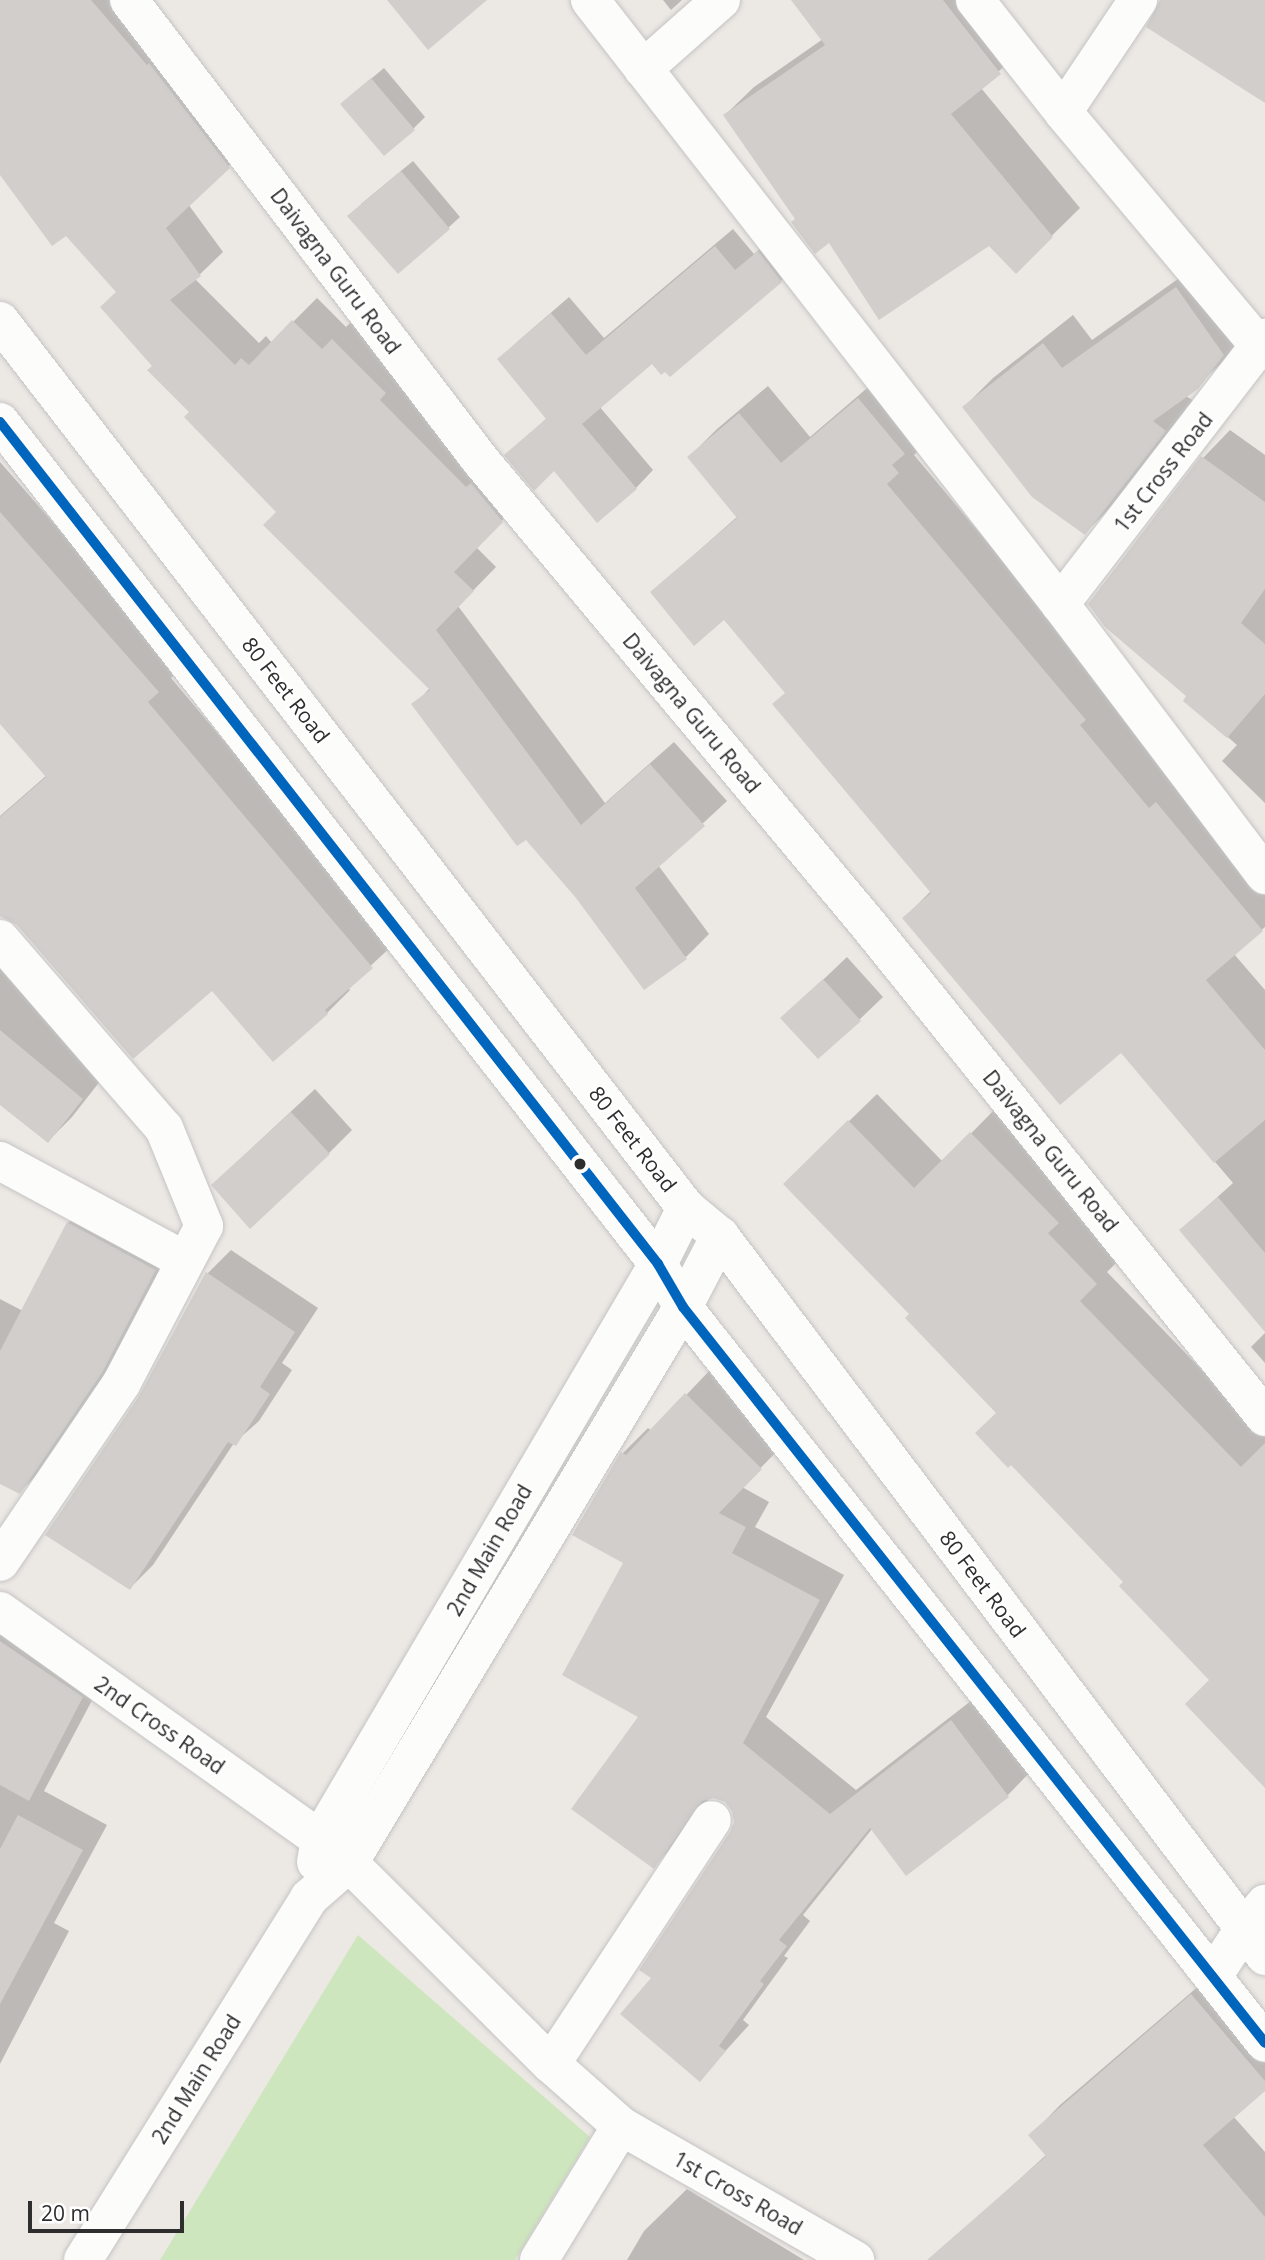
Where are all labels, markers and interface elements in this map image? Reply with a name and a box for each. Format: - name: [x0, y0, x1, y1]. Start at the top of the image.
- street label: Daivagna Guru Road: [265, 183, 407, 359]
- street label: 1st Cross Road: [1108, 407, 1218, 537]
- street label: Daivagna Guru Road: [618, 628, 766, 798]
- street label: 80 Feet Road: [237, 632, 335, 748]
- street label: Daivagna Guru Road: [978, 1065, 1124, 1237]
- street label: 80 Feet Road: [584, 1081, 682, 1197]
- unlabelled marker: [573, 1157, 587, 1171]
- street label: 2nd Main Road: [441, 1480, 537, 1620]
- street label: 80 Feet Road: [935, 1526, 1031, 1642]
- street label: 2nd Cross Road: [90, 1671, 230, 1779]
- street label: 2nd Main Road: [146, 2010, 246, 2148]
- street label: 1st Cross Road: [669, 2146, 807, 2240]
- scale bar: [32, 2186, 187, 2230]
- text: 20 m: [41, 2199, 90, 2227]

